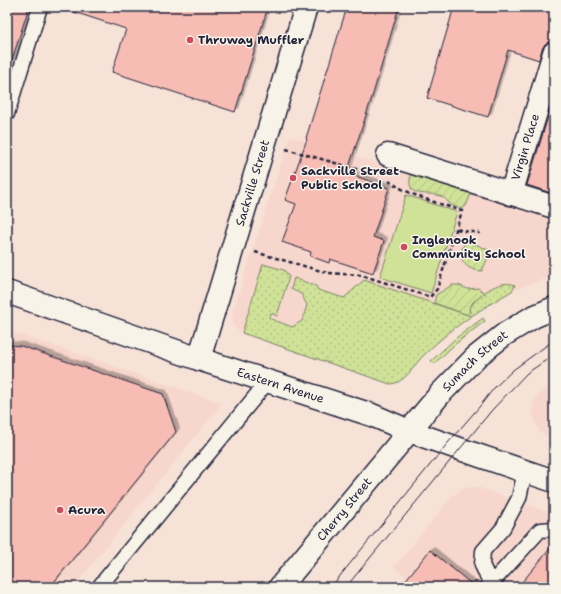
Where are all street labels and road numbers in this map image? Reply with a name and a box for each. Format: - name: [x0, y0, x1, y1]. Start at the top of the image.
- street label: Virgin Place: [508, 112, 543, 182]
- street label: Sackville Street: [232, 138, 273, 228]
- street label: Sumach Street: [439, 327, 511, 395]
- street label: Eastern Avenue: [235, 364, 326, 407]
- street label: Cherry Street: [313, 474, 376, 544]

